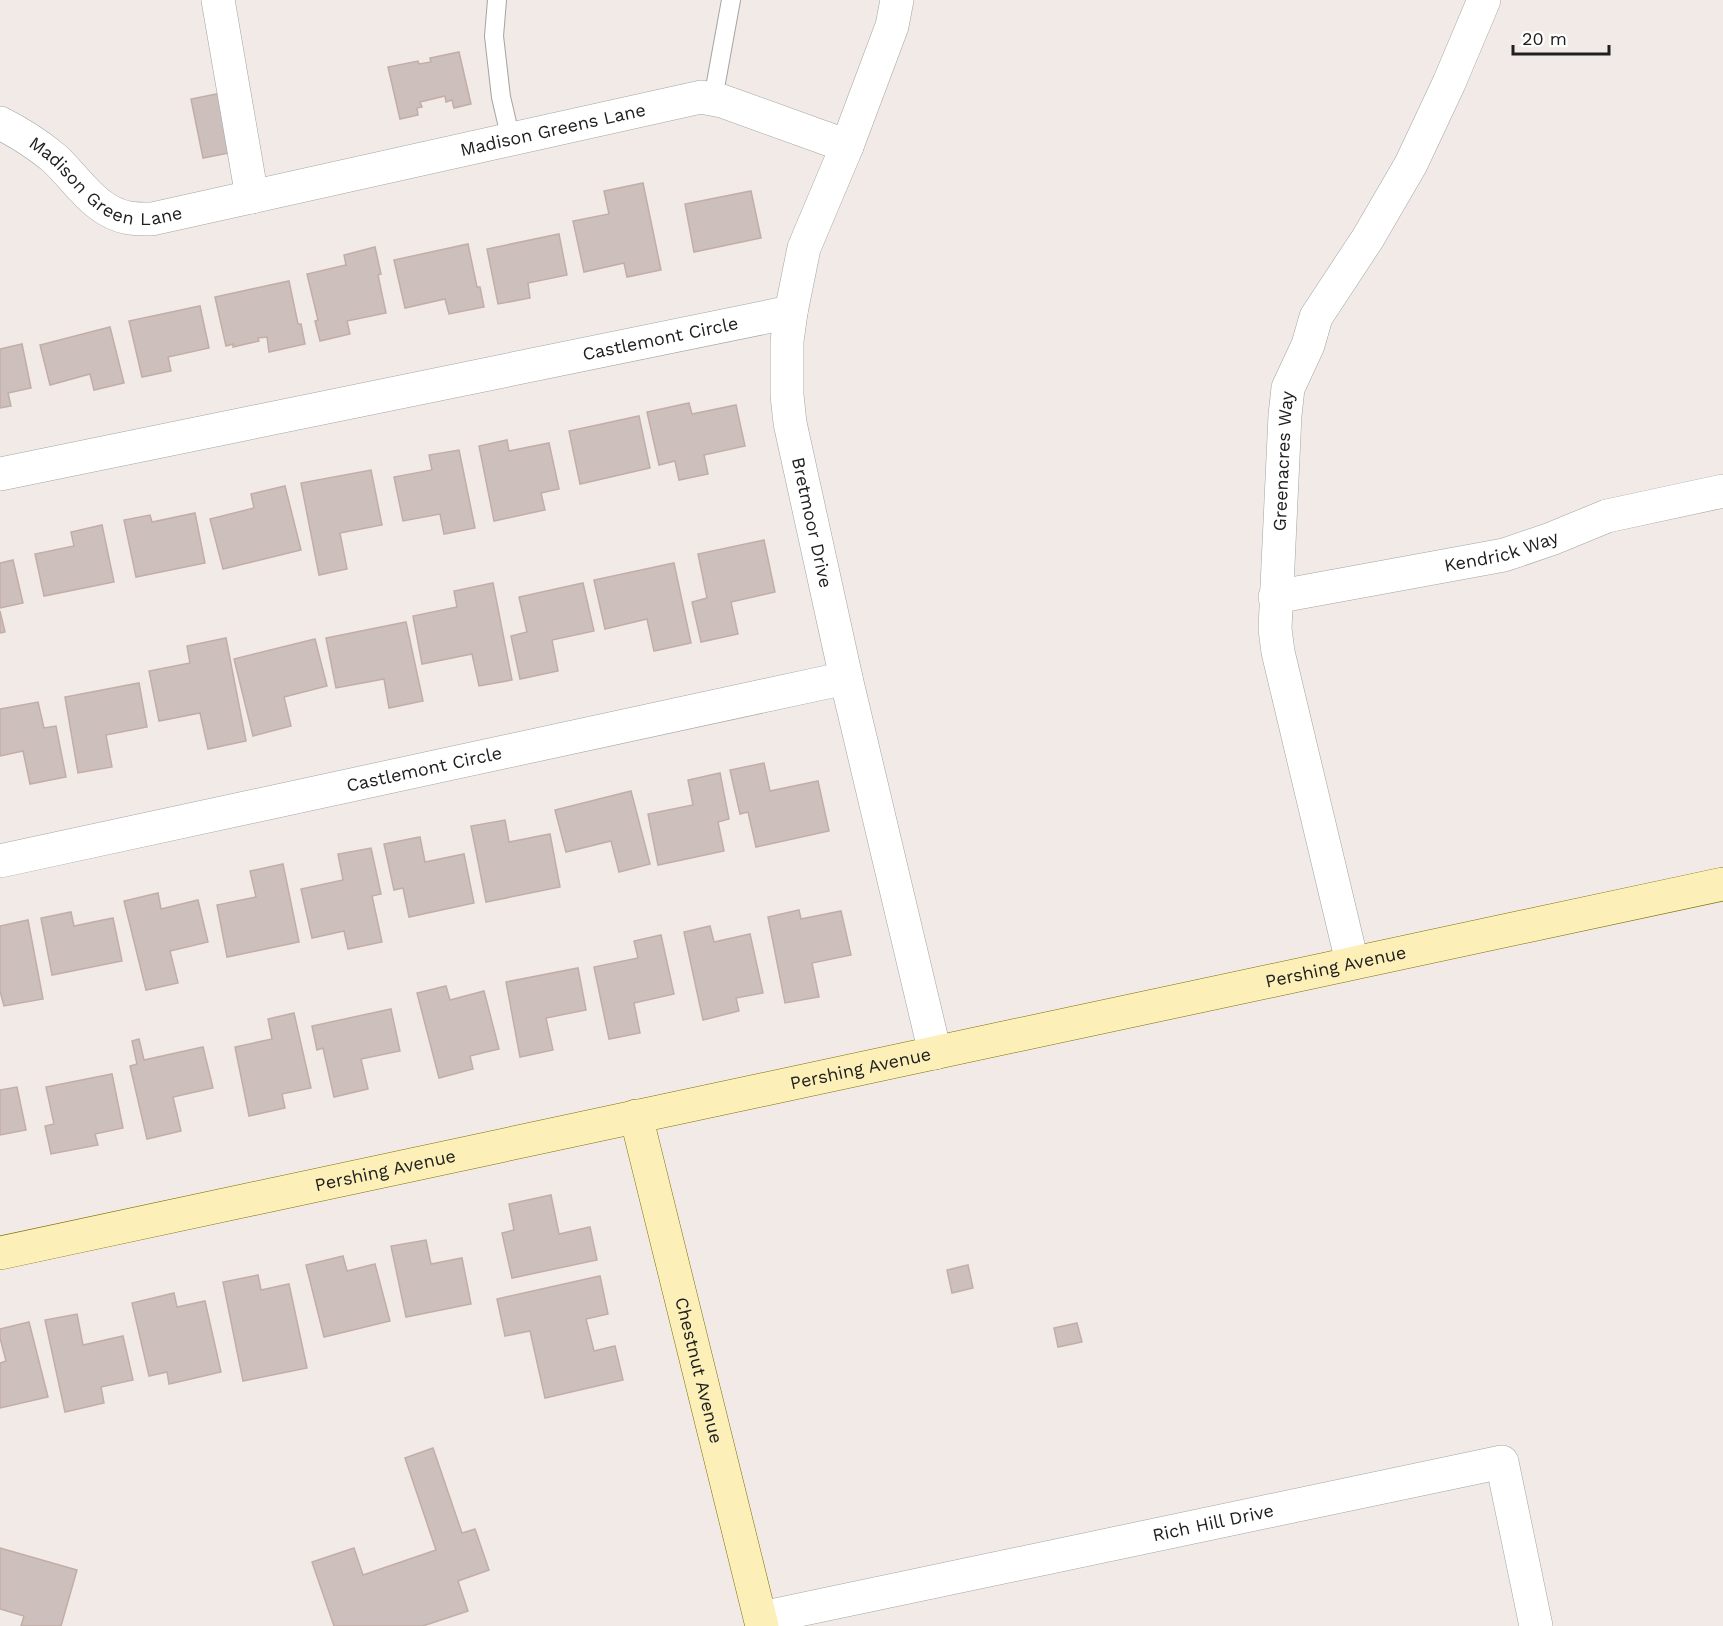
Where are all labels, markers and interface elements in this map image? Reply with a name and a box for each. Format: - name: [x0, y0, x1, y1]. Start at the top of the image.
- scale bar: [1513, 18, 1609, 56]
- text: 20 m: [1522, 28, 1567, 49]
- street label: Madison Greens Lane: [458, 99, 647, 160]
- street label: Madison Green Lane: [25, 132, 184, 229]
- street label: Castlemont Circle: [580, 312, 740, 364]
- street label: Greenacres Way: [1269, 389, 1298, 532]
- street label: Bretmoor Drive: [788, 455, 837, 590]
- street label: Kendrick Way: [1443, 526, 1562, 576]
- street label: Castlemont Circle: [344, 742, 504, 796]
- street label: Pershing Avenue: [1263, 941, 1408, 992]
- street label: Pershing Avenue: [788, 1043, 933, 1094]
- street label: Pershing Avenue: [313, 1145, 458, 1195]
- street label: Chestnut Avenue: [671, 1295, 727, 1446]
- street label: Rich Hill Drive: [1150, 1499, 1276, 1545]

